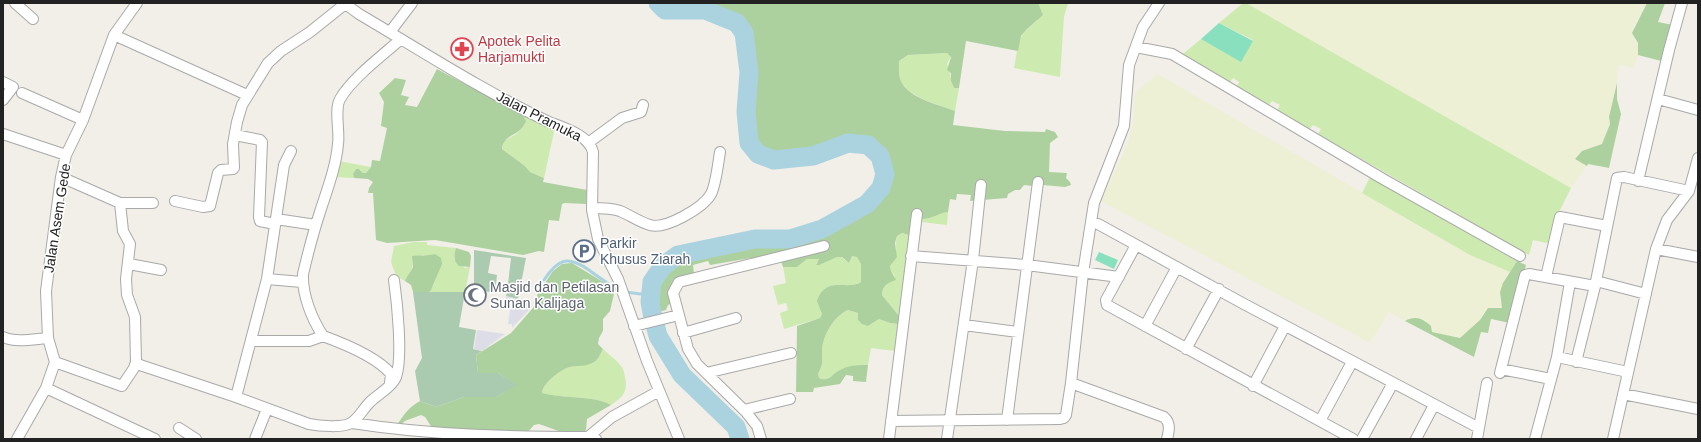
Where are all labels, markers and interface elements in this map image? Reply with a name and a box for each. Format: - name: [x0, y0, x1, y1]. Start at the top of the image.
- place label: Apotek Pelita Harjamukti: [478, 33, 561, 65]
- pharmacy icon: Apotek Pelita Harjamukti: [449, 36, 475, 62]
- street label: Jalan Pramuka: [494, 88, 584, 144]
- street label: Jalan Asem Gede: [40, 162, 74, 274]
- place label: Parkir Khusus Ziarah: [600, 235, 690, 267]
- parking icon: Parkir Khusus Ziarah: [571, 238, 597, 264]
- place label: Masjid dan Petilasan Sunan Kalijaga: [490, 279, 619, 311]
- mosque icon: Masjid dan Petilasan Sunan Kalijaga: [462, 282, 488, 308]

